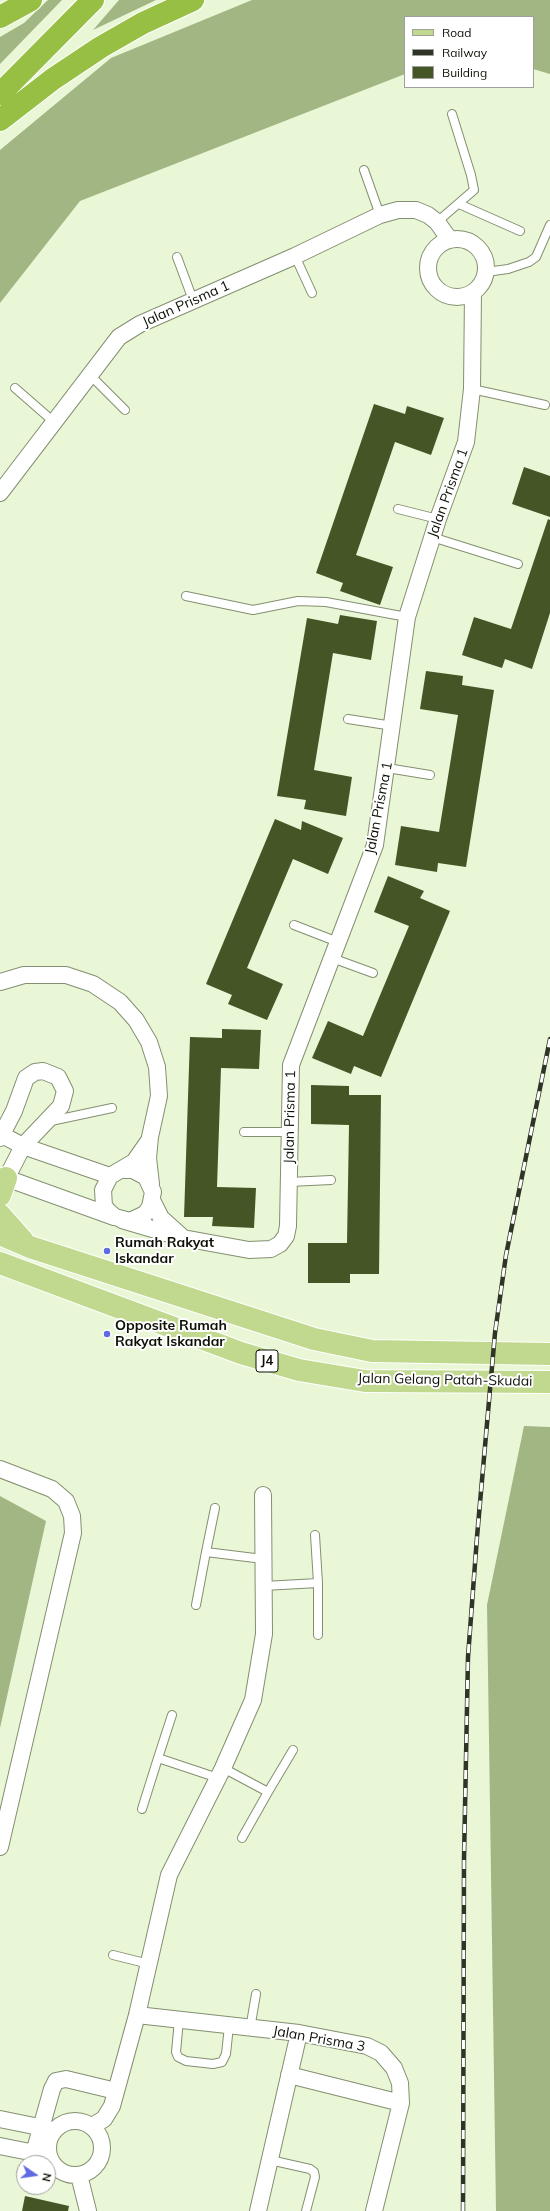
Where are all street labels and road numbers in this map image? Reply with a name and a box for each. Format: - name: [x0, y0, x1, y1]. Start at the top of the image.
- street label: Jalan Prisma 1: [140, 277, 232, 331]
- street label: Jalan Prisma 1: [424, 446, 472, 540]
- street label: Jalan Prisma 1: [362, 760, 396, 856]
- street label: Jalan Prisma 1: [281, 1070, 299, 1164]
- road number: J4: [256, 1350, 278, 1372]
- street label: Jalan Gelang Patah-Skudai: [357, 1370, 533, 1390]
- street label: Jalan Prisma 3: [271, 2023, 367, 2055]

